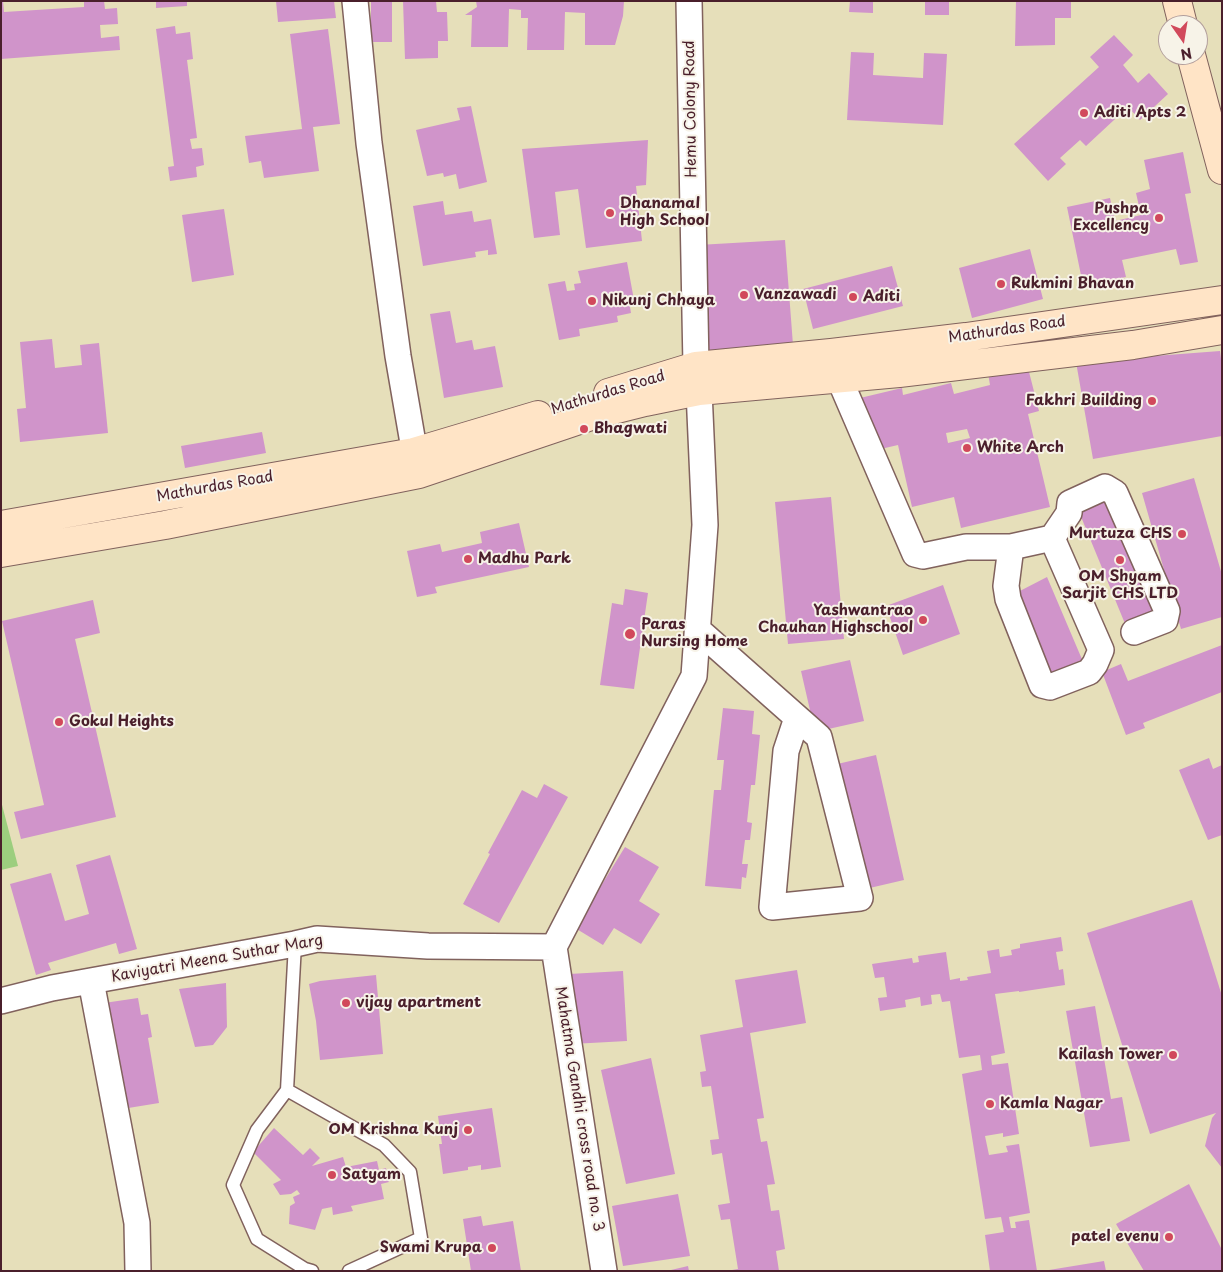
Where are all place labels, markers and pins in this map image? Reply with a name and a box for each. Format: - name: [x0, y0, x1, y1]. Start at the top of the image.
- place label: Aditi Apts 2: [1094, 104, 1186, 122]
- marker: Aditi Apts 2: [1078, 107, 1090, 119]
- place label: Dhanamal High School: [620, 195, 709, 230]
- place label: Pushpa Excellency: [1073, 200, 1149, 235]
- marker: Dhanamal High School: [604, 207, 616, 219]
- marker: Pushpa Excellency: [1153, 212, 1165, 224]
- place label: Rukmini Bhavan: [1011, 275, 1134, 293]
- marker: Rukmini Bhavan: [995, 278, 1007, 290]
- place label: Vanzawadi: [754, 286, 837, 304]
- place label: Aditi: [863, 288, 900, 306]
- marker: Vanzawadi: [738, 289, 750, 301]
- marker: Aditi: [847, 291, 859, 303]
- place label: Nikunj Chhaya: [602, 292, 715, 310]
- marker: Nikunj Chhaya: [586, 295, 598, 307]
- place label: Fakhri Building: [1026, 392, 1142, 410]
- marker: Fakhri Building: [1146, 395, 1158, 407]
- place label: Bhagwati: [594, 420, 667, 438]
- marker: Bhagwati: [578, 423, 590, 435]
- place label: White Arch: [977, 439, 1064, 457]
- marker: White Arch: [961, 442, 973, 454]
- place label: Murtuza CHS: [1069, 525, 1172, 543]
- marker: Murtuza CHS: [1176, 528, 1188, 540]
- place label: Madhu Park: [478, 550, 571, 568]
- marker: Madhu Park: [462, 553, 474, 565]
- marker: OM Shyam Sarjit CHS LTD: [1114, 554, 1126, 566]
- place label: OM Shyam Sarjit CHS LTD: [1062, 568, 1178, 603]
- place label: Yashwantrao Chauhan Highschool: [758, 602, 913, 637]
- marker: Yashwantrao Chauhan Highschool: [917, 614, 929, 626]
- place label: Paras Nursing Home: [641, 616, 748, 651]
- marker: Paras Nursing Home: [623, 627, 637, 641]
- place label: Gokul Heights: [69, 713, 174, 731]
- marker: Gokul Heights: [53, 716, 65, 728]
- place label: vijay apartment: [356, 994, 481, 1012]
- marker: vijay apartment: [340, 997, 352, 1009]
- place label: Kailash Tower: [1058, 1046, 1163, 1064]
- marker: Kailash Tower: [1167, 1049, 1179, 1061]
- place label: Kamla Nagar: [1000, 1095, 1103, 1113]
- marker: Kamla Nagar: [984, 1098, 996, 1110]
- place label: OM Krishna Kunj: [329, 1121, 458, 1139]
- marker: OM Krishna Kunj: [462, 1124, 474, 1136]
- place label: Satyam: [342, 1166, 401, 1184]
- marker: Satyam: [326, 1169, 338, 1181]
- place label: patel evenu: [1071, 1228, 1159, 1246]
- marker: patel evenu: [1163, 1231, 1175, 1243]
- place label: Swami Krupa: [380, 1239, 482, 1257]
- marker: Swami Krupa: [486, 1242, 498, 1254]

